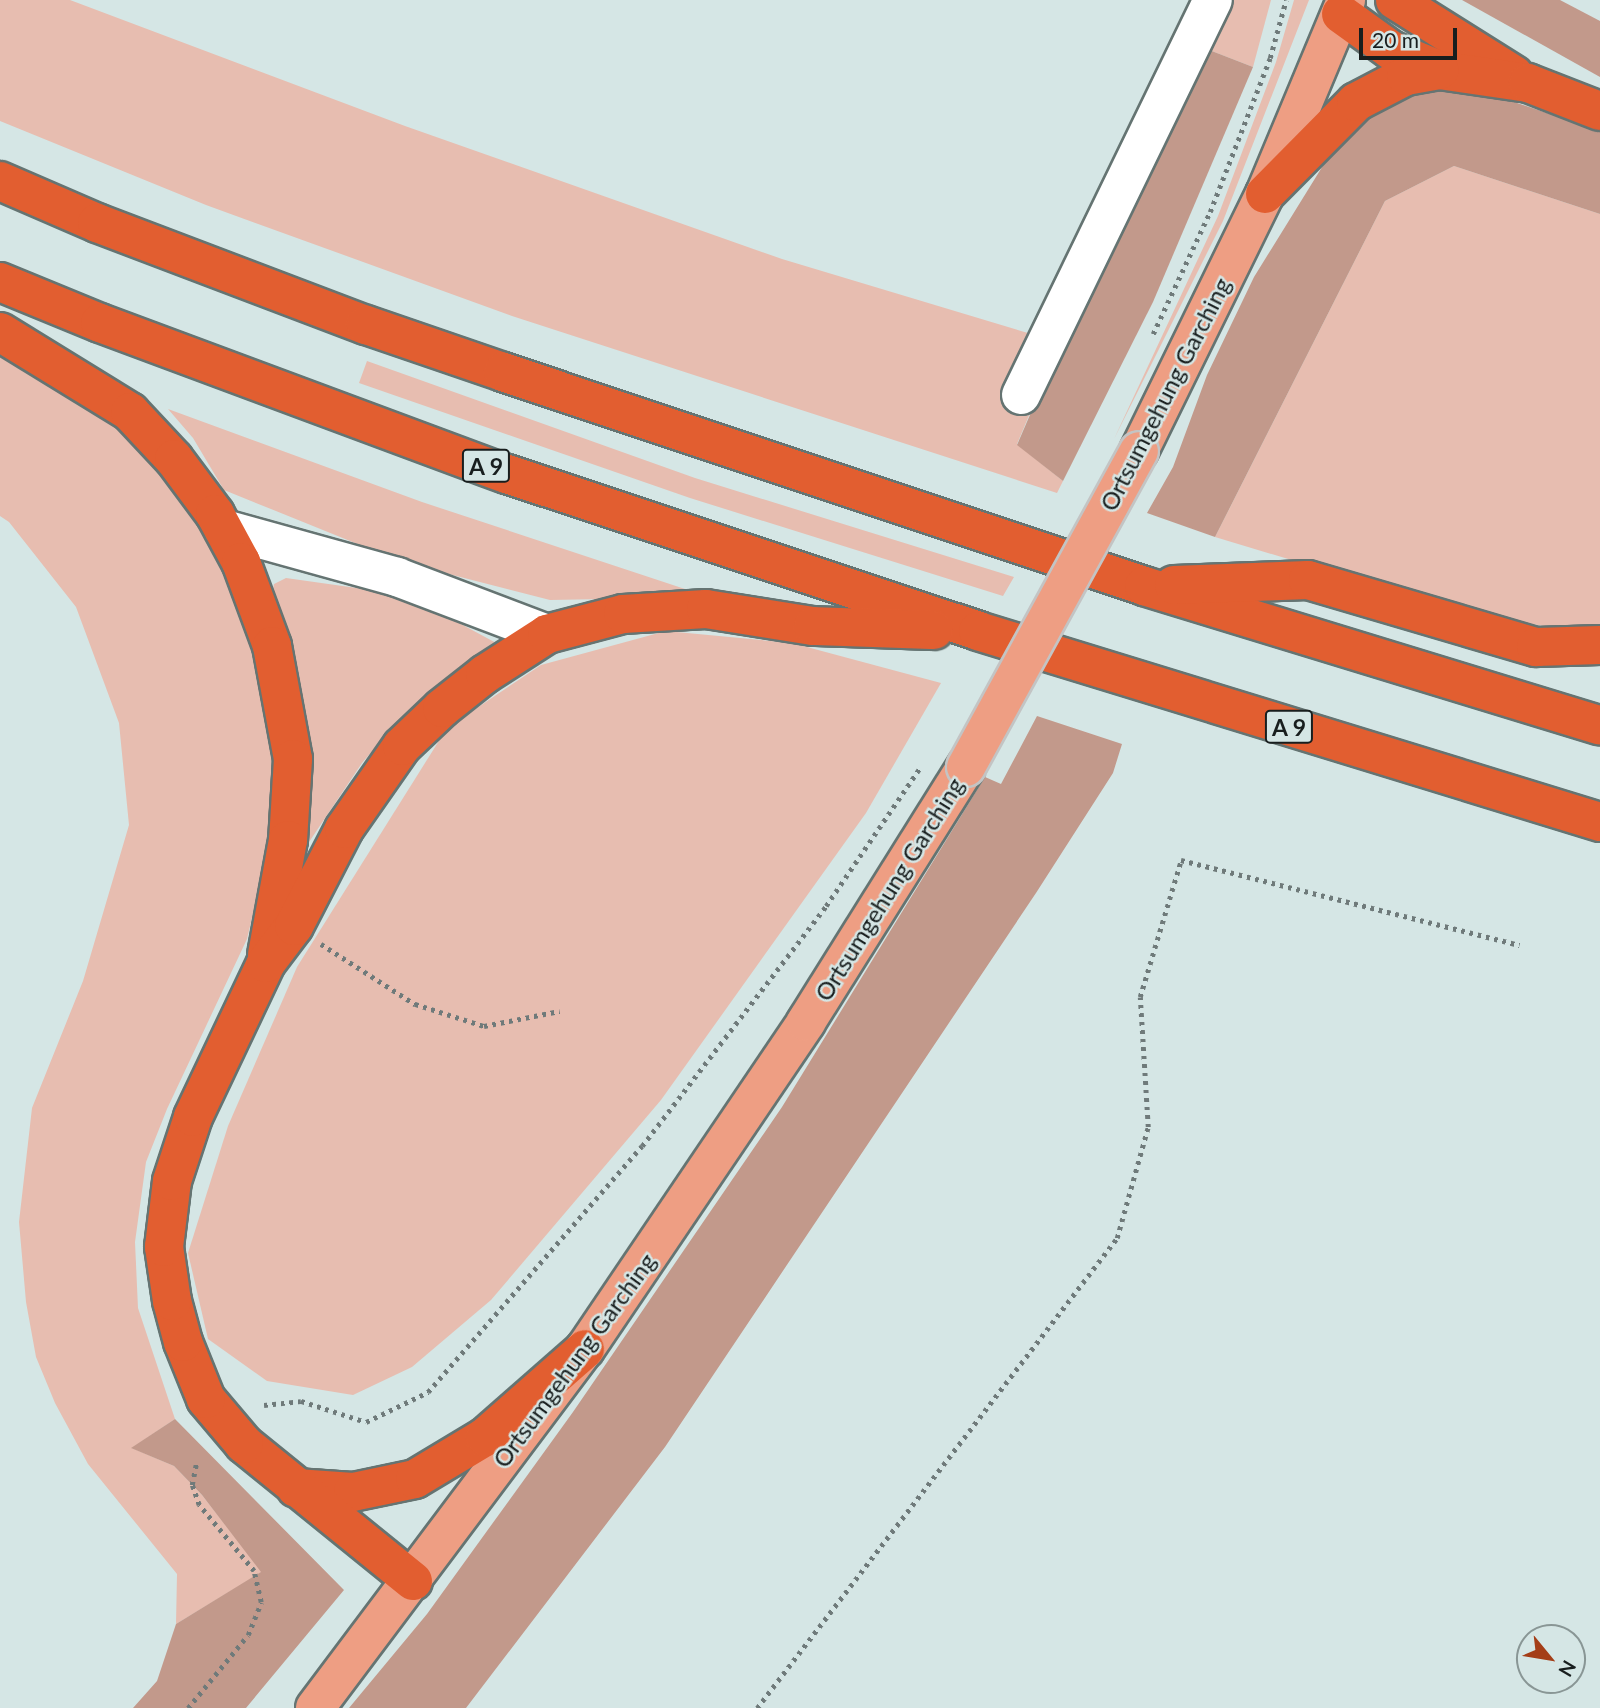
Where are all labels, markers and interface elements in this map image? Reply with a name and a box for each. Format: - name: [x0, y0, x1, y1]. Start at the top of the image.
- scale bar: [1362, 14, 1460, 58]
- text: 20 m: [1372, 27, 1419, 52]
- street label: Ortsumgehung Garching: [1094, 273, 1236, 515]
- road number: A 9: [462, 446, 510, 486]
- road number: A 9: [1264, 708, 1314, 747]
- street label: Ortsumgehung Garching: [809, 772, 969, 1006]
- street label: Ortsumgehung Garching: [487, 1247, 661, 1473]
- north arrow: [1516, 1624, 1586, 1694]
- text: N: [1554, 1657, 1582, 1681]

